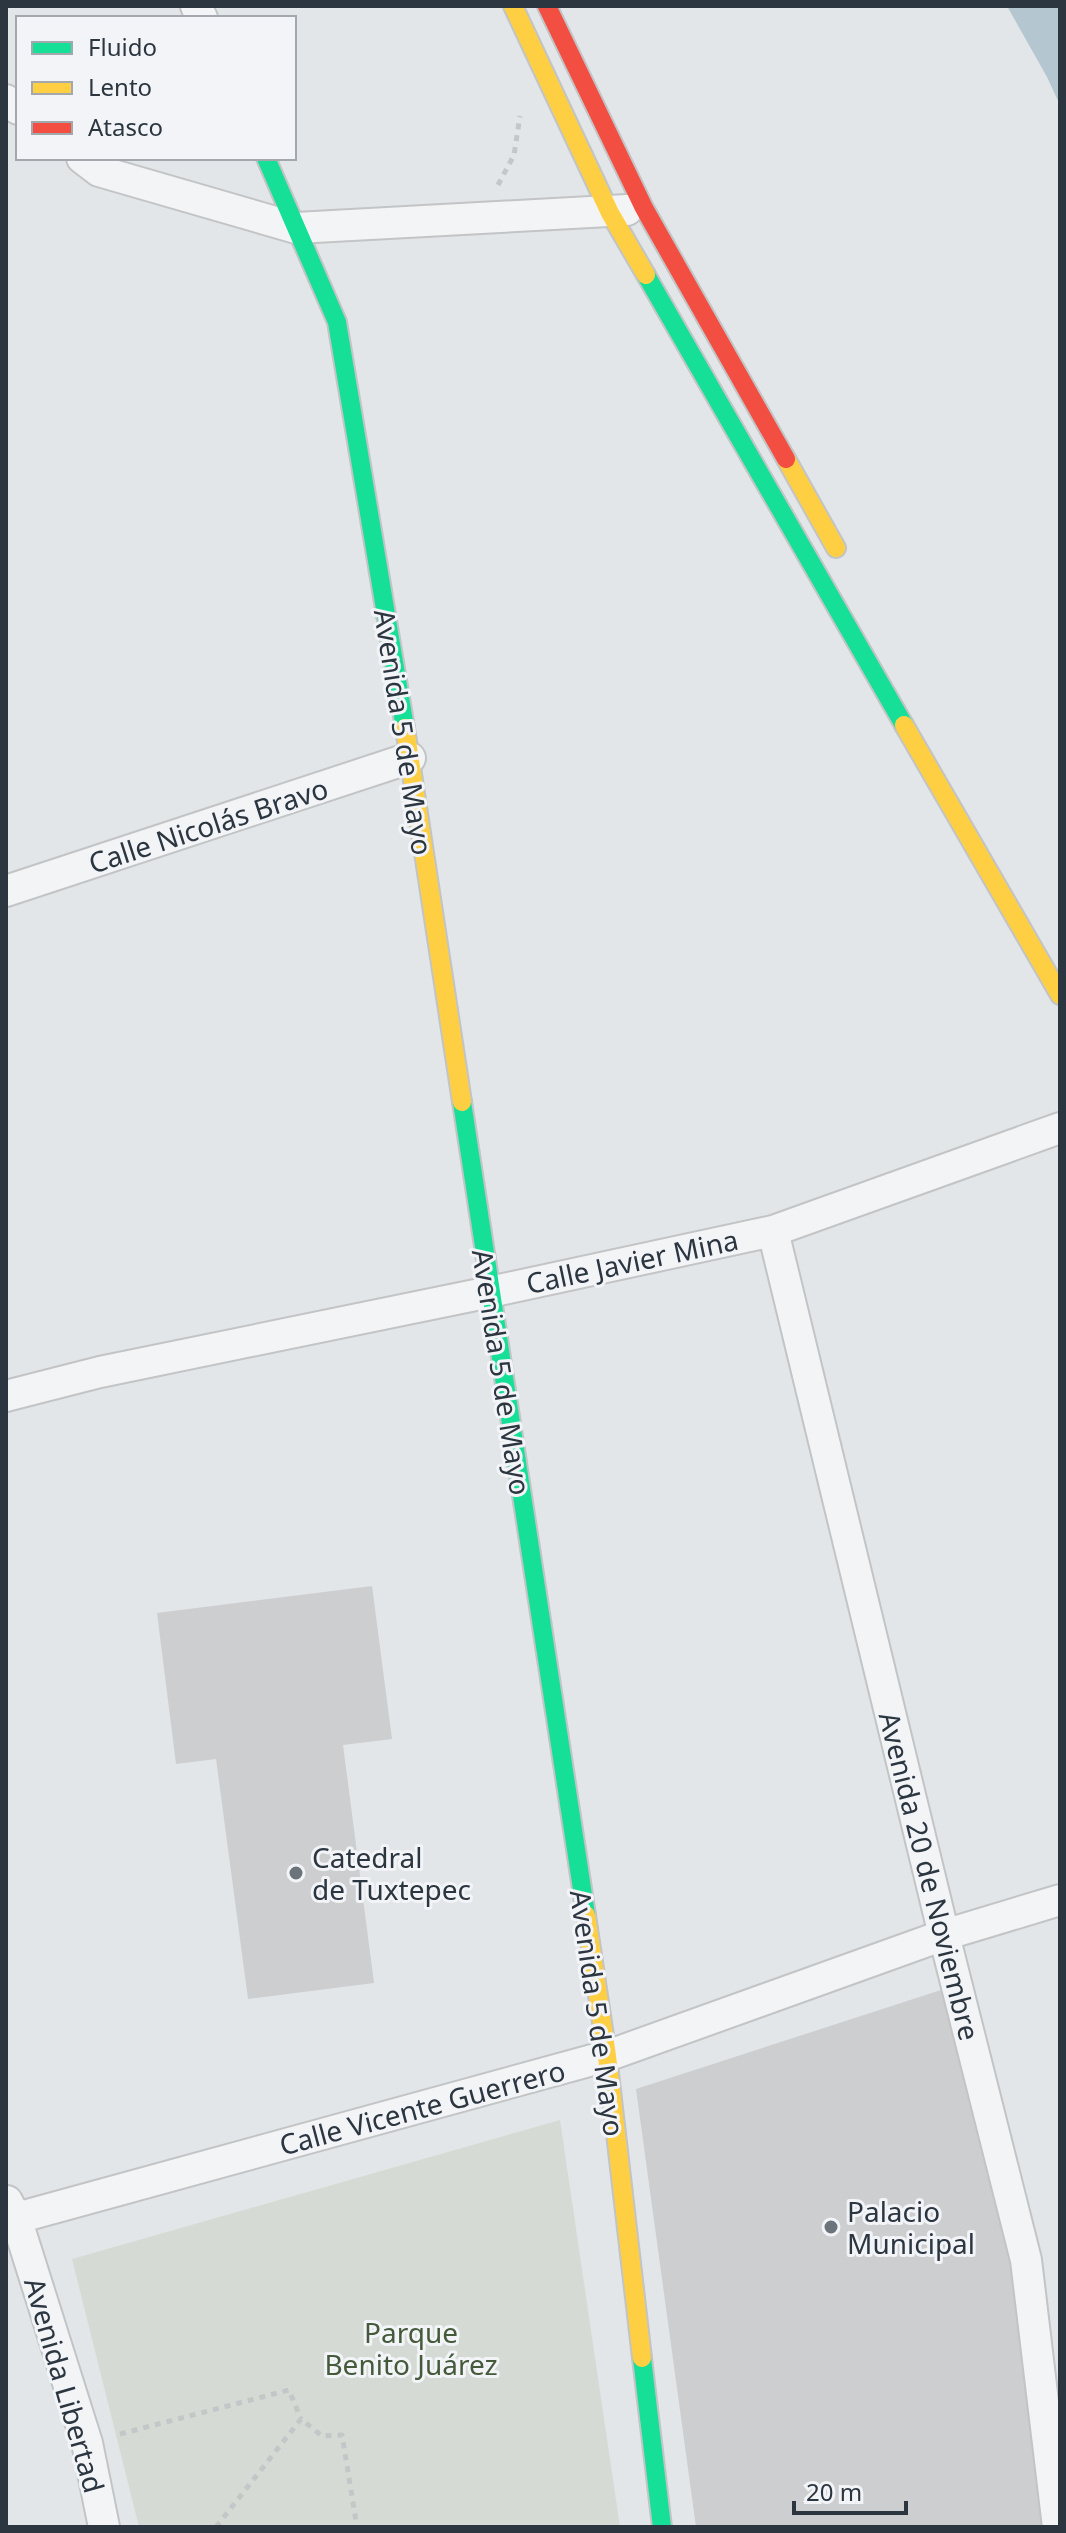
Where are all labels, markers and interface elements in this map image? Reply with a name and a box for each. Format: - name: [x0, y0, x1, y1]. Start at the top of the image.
- legend: [16, 16, 296, 160]
- text: Fluido: [88, 30, 157, 63]
- text: Lento: [88, 70, 152, 103]
- text: Atasco: [88, 110, 163, 143]
- street label: Avenida 5 de Mayo: [366, 606, 442, 858]
- street label: Calle Nicolás Bravo: [83, 768, 333, 882]
- street label: Calle Javier Mina: [522, 1220, 742, 1302]
- street label: Avenida 5 de Mayo: [464, 1246, 540, 1498]
- street label: Avenida 20 de Noviembre: [871, 1708, 989, 2044]
- place label: Catedral de Tuxtepec: [312, 1838, 471, 1908]
- marker: Catedral de Tuxtepec: [287, 1864, 305, 1882]
- street label: Avenida 5 de Mayo: [562, 1887, 634, 2139]
- street label: Calle Vicente Guerrero: [275, 2051, 569, 2163]
- place label: Palacio Municipal: [847, 2192, 975, 2262]
- marker: Palacio Municipal: [822, 2218, 840, 2236]
- street label: Avenida Libertad: [16, 2273, 114, 2497]
- park label: Parque Benito Juárez: [324, 2313, 498, 2383]
- scale bar: [794, 2465, 906, 2515]
- text: 20 m: [806, 2475, 862, 2508]

